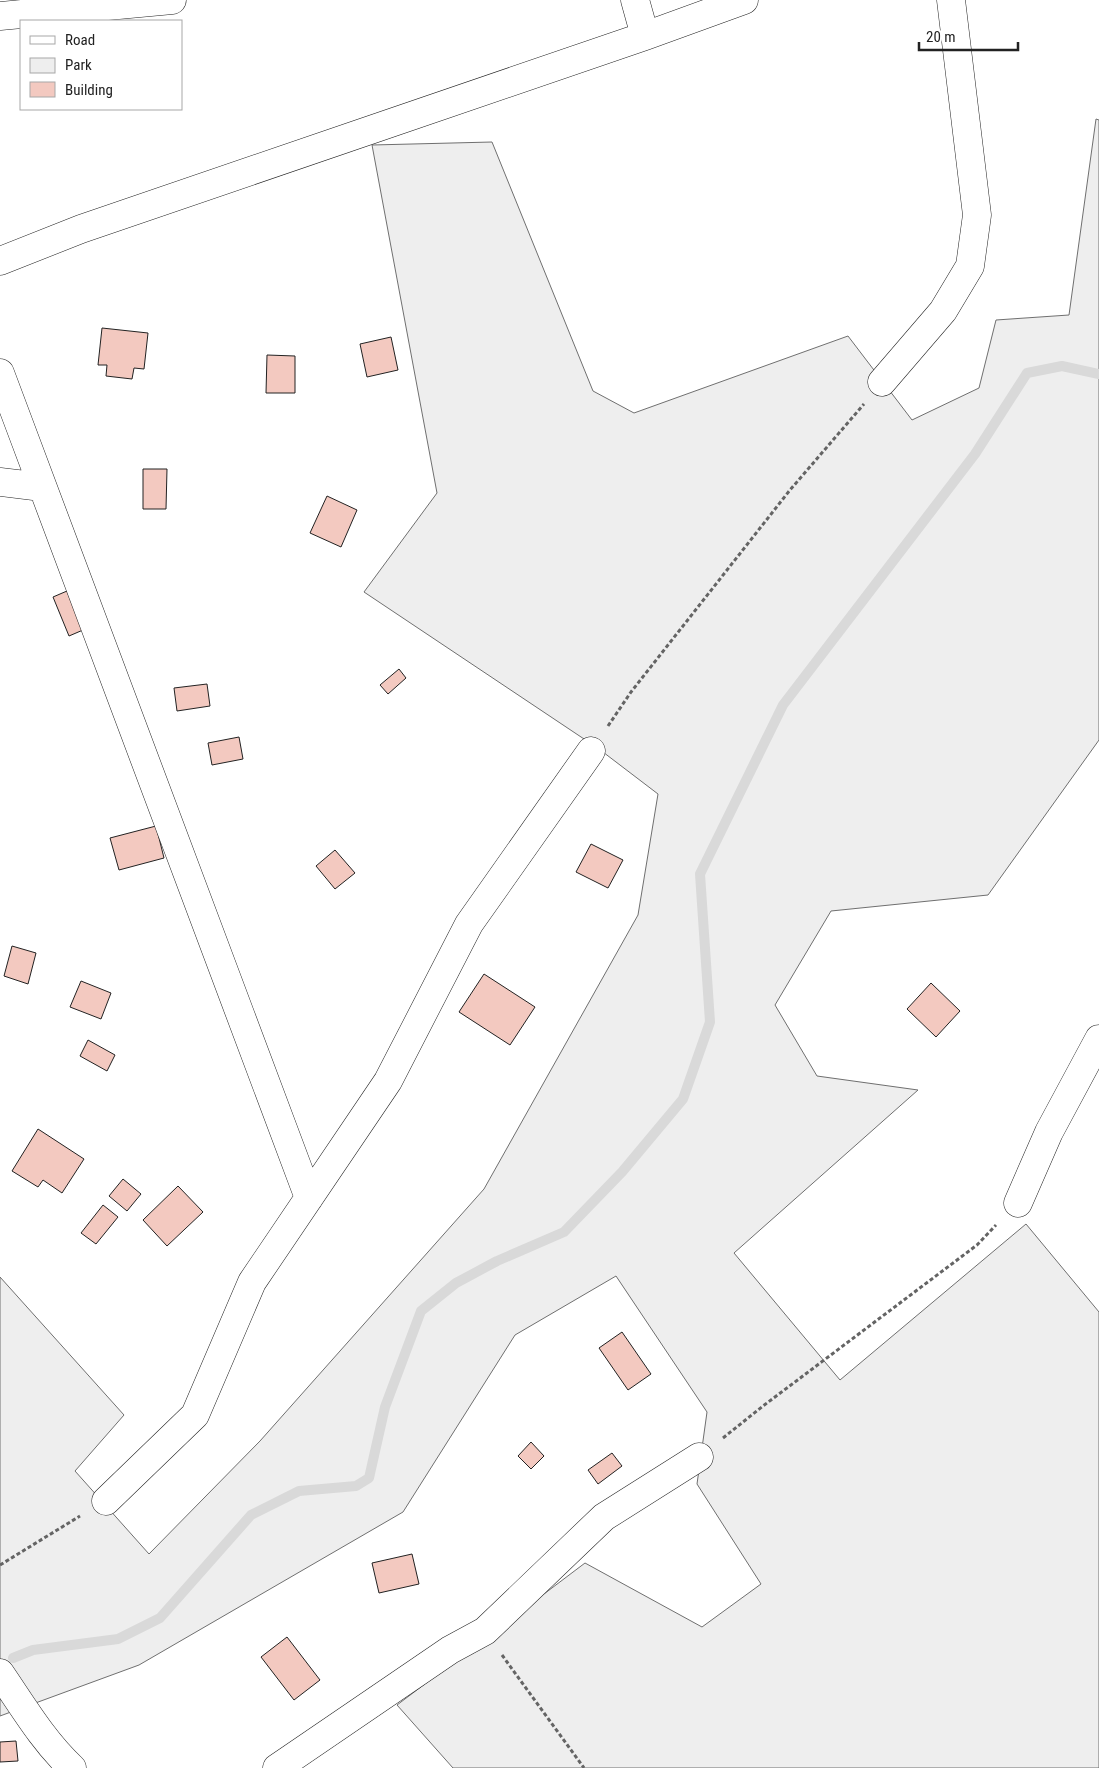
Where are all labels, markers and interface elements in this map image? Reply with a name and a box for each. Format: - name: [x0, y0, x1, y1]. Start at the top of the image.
- legend: [20, 20, 182, 110]
- scale bar: [919, 20, 1018, 52]
- text: 20 m: [926, 28, 956, 46]
- text: Road: [65, 31, 95, 49]
- text: Park: [65, 56, 92, 74]
- text: Building: [65, 81, 113, 99]

